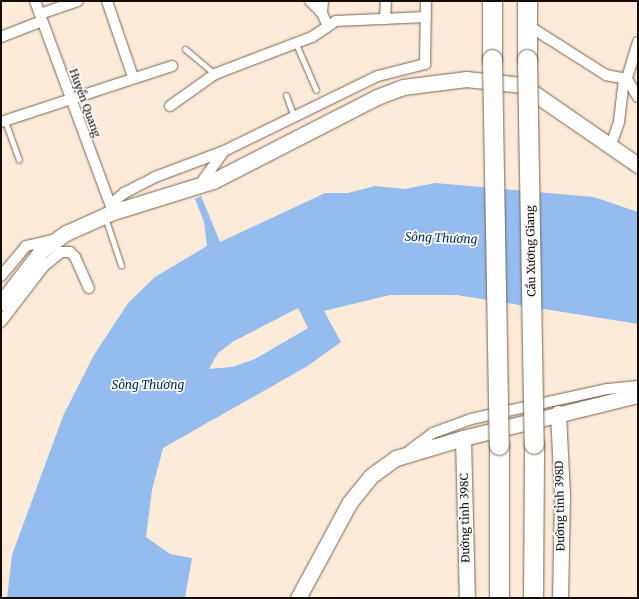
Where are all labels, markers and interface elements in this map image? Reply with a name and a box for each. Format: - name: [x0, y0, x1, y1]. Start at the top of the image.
- street label: Huyền Quang: [66, 67, 104, 139]
- street label: Cầu Xương Giang: [524, 205, 538, 297]
- water label: Sông Thương: [405, 230, 477, 246]
- water label: Sông Thương: [112, 378, 184, 392]
- street label: Đường tỉnh 398D: [553, 461, 567, 551]
- street label: Đường tỉnh 398C: [458, 473, 472, 563]

